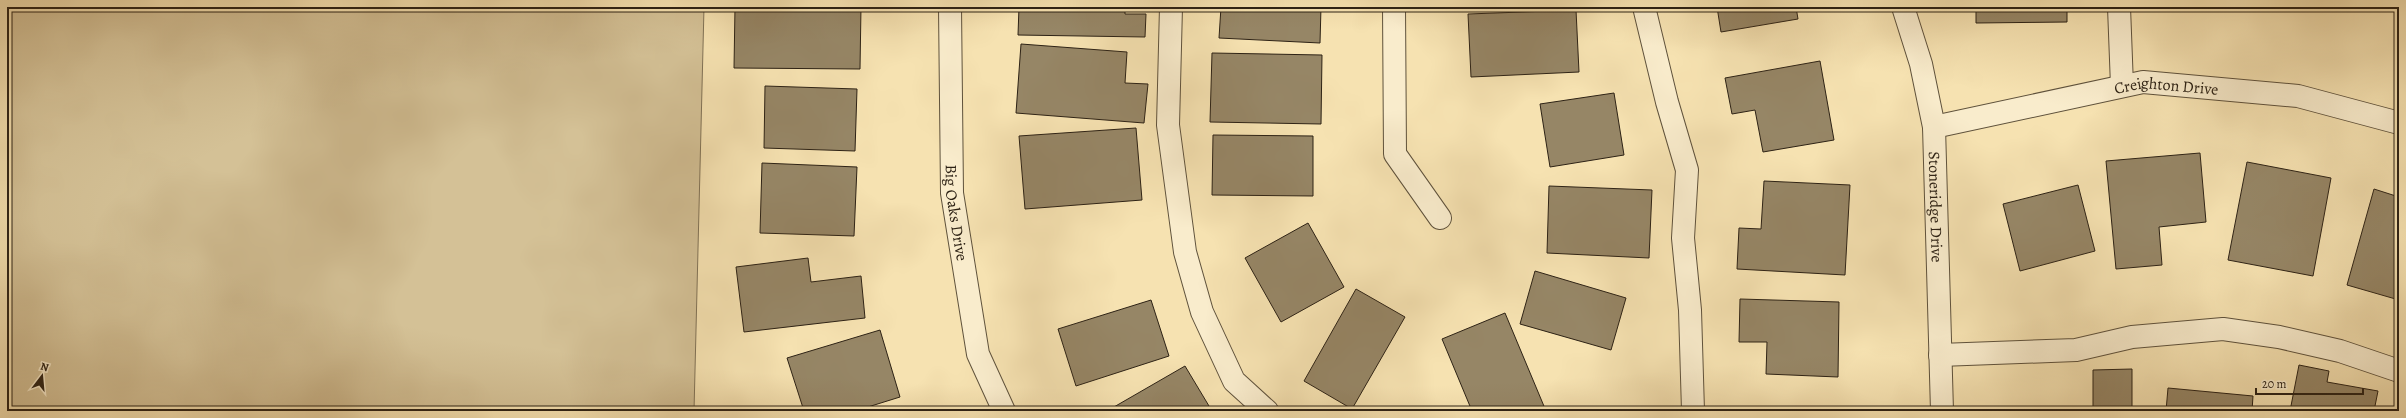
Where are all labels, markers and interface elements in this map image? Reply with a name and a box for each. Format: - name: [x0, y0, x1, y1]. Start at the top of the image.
- street label: Creighton Drive: [2112, 72, 2219, 101]
- street label: Stoneridge Drive: [1923, 151, 1948, 263]
- street label: Big Oaks Drive: [940, 164, 973, 263]
- north arrow: [22, 356, 62, 396]
- text: N: [39, 359, 51, 375]
- scale bar: [2256, 370, 2363, 396]
- text: 20 m: [2262, 376, 2286, 392]

